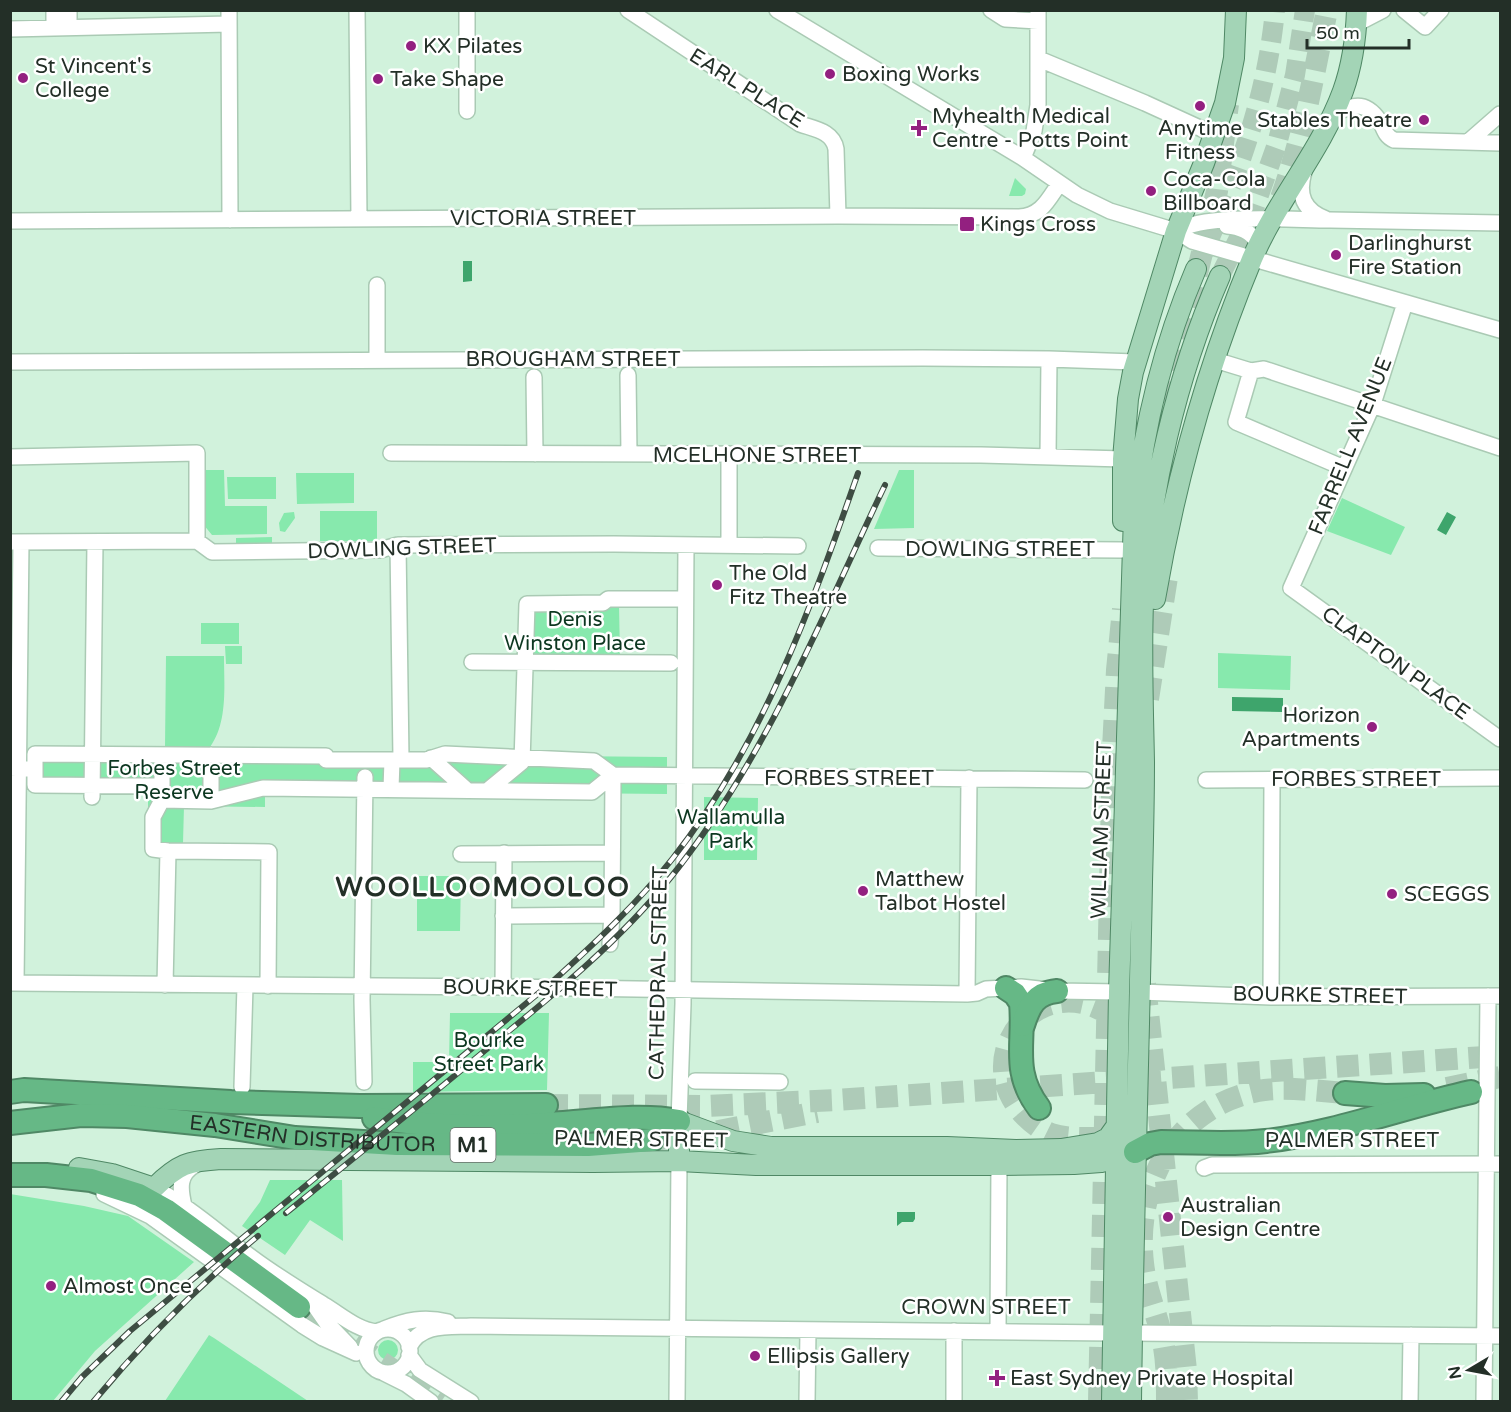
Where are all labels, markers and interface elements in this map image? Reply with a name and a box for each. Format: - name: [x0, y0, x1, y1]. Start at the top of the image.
- scale bar: [1307, 12, 1409, 50]
- text: 50 m: [1316, 22, 1360, 44]
- place label: KX Pilates: [423, 34, 522, 59]
- marker: KX Pilates: [404, 39, 418, 53]
- street label: EARL PLACE: [685, 43, 809, 134]
- place label: St Vincent's College: [35, 54, 152, 103]
- place label: Boxing Works: [842, 62, 980, 87]
- place label: Take Shape: [390, 67, 504, 92]
- marker: Boxing Works: [823, 67, 837, 81]
- marker: St Vincent's College: [16, 71, 30, 85]
- marker: Take Shape: [371, 72, 385, 86]
- marker: Anytime Fitness: [1193, 99, 1207, 113]
- place label: Myhealth Medical Centre - Potts Point: [932, 104, 1128, 153]
- place label: Stables Theatre: [1257, 108, 1412, 133]
- marker: Stables Theatre: [1417, 113, 1431, 127]
- place label: Anytime Fitness: [1158, 116, 1242, 165]
- marker: Myhealth Medical Centre - Potts Point: [910, 119, 928, 137]
- place label: Coca-Cola Billboard: [1163, 167, 1266, 216]
- marker: Coca-Cola Billboard: [1144, 184, 1158, 198]
- street label: VICTORIA STREET: [450, 206, 636, 231]
- place label: Kings Cross: [980, 212, 1096, 237]
- marker: Kings Cross: [958, 215, 976, 233]
- place label: Darlinghurst Fire Station: [1348, 231, 1471, 280]
- marker: Darlinghurst Fire Station: [1329, 248, 1343, 262]
- street label: BROUGHAM STREET: [465, 347, 681, 372]
- street label: FARRELL AVENUE: [1303, 354, 1397, 539]
- street label: MCELHONE STREET: [653, 443, 861, 468]
- street label: DOWLING STREET: [307, 533, 498, 564]
- street label: DOWLING STREET: [905, 537, 1095, 562]
- place label: The Old Fitz Theatre: [729, 561, 847, 610]
- marker: The Old Fitz Theatre: [710, 578, 724, 592]
- street label: CLAPTON PLACE: [1317, 601, 1475, 725]
- park label: Denis Winston Place: [504, 607, 646, 656]
- place label: Horizon Apartments: [1242, 703, 1360, 752]
- marker: Horizon Apartments: [1365, 720, 1379, 734]
- street label: WILLIAM STREET: [1086, 740, 1117, 920]
- park label: Forbes Street Reserve: [107, 756, 241, 805]
- street label: FORBES STREET: [764, 766, 934, 791]
- street label: FORBES STREET: [1271, 767, 1441, 792]
- park label: Wallamulla Park: [677, 805, 785, 854]
- street label: CATHEDRAL STREET: [644, 865, 673, 1080]
- place label: Matthew Talbot Hostel: [875, 867, 1006, 916]
- district label: WOOLLOOMOOLOO: [336, 871, 630, 904]
- place label: SCEGGS: [1404, 882, 1490, 907]
- marker: Matthew Talbot Hostel: [856, 884, 870, 898]
- marker: SCEGGS: [1385, 887, 1399, 901]
- street label: BOURKE STREET: [442, 974, 618, 1003]
- street label: BOURKE STREET: [1232, 981, 1408, 1010]
- park label: Bourke Street Park: [434, 1028, 544, 1077]
- street label: EASTERN DISTRIBUTOR: [188, 1110, 436, 1157]
- street label: PALMER STREET: [554, 1125, 729, 1154]
- road number: M1: [450, 1128, 496, 1162]
- street label: PALMER STREET: [1265, 1128, 1439, 1153]
- place label: Australian Design Centre: [1180, 1193, 1320, 1242]
- marker: Australian Design Centre: [1161, 1210, 1175, 1224]
- place label: Almost Once: [63, 1274, 192, 1299]
- marker: Almost Once: [44, 1279, 58, 1293]
- street label: CROWN STREET: [901, 1295, 1071, 1320]
- north arrow: [1439, 1340, 1499, 1400]
- place label: Ellipsis Gallery: [767, 1344, 910, 1369]
- marker: Ellipsis Gallery: [748, 1349, 762, 1363]
- text: N: [1444, 1364, 1466, 1380]
- place label: East Sydney Private Hospital: [1010, 1366, 1293, 1391]
- marker: East Sydney Private Hospital: [988, 1369, 1006, 1387]

